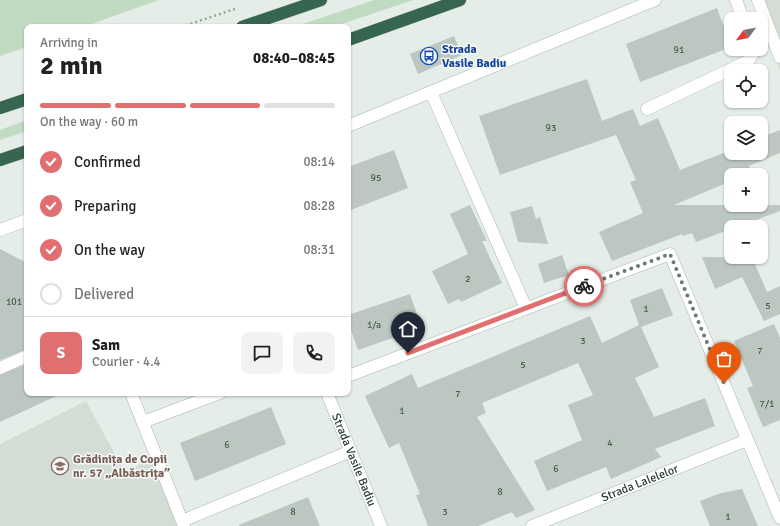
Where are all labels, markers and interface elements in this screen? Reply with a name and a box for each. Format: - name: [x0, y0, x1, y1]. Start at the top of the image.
- north arrow: [724, 12, 768, 56]
- map controls: [724, 12, 768, 264]
- text: Arriving in: [40, 35, 98, 51]
- place label: Strada Vasile Badiu: [442, 42, 507, 71]
- house number: 91: [674, 44, 684, 56]
- bus stop icon: Strada Vasile Badiu: [419, 46, 439, 66]
- text: 08:40–08:45: [253, 49, 335, 67]
- text: 2 min: [40, 50, 103, 82]
- button: locate: [724, 64, 768, 108]
- text: On the way · 60 m: [40, 114, 138, 130]
- button: layers: [724, 116, 768, 160]
- house number: 93: [546, 122, 556, 134]
- icon: check: [40, 151, 62, 173]
- text: Confirmed: [74, 153, 141, 171]
- text: 08:14: [303, 154, 335, 170]
- button: +: [724, 168, 768, 212]
- house number: 95: [371, 172, 381, 184]
- icon: check: [40, 195, 62, 217]
- text: Preparing: [74, 197, 137, 215]
- text: 08:28: [303, 198, 335, 214]
- button: −: [724, 220, 768, 264]
- icon: check: [40, 239, 62, 261]
- text: On the way: [74, 241, 145, 259]
- text: 08:31: [303, 242, 335, 258]
- courier: [564, 266, 604, 306]
- house number: 2: [465, 273, 471, 285]
- icon: bike: [573, 275, 595, 297]
- text: Delivered: [74, 285, 134, 303]
- house number: 101: [6, 296, 22, 308]
- house number: 5: [765, 300, 771, 312]
- house number: 1: [643, 303, 649, 315]
- pin: [391, 312, 425, 353]
- icon: home: [397, 318, 419, 340]
- house number: 1/a: [367, 319, 381, 331]
- button: chat: [241, 332, 283, 374]
- button: phone: [293, 332, 335, 374]
- house number: 3: [580, 335, 586, 347]
- text: Sam: [92, 336, 120, 354]
- pin: [707, 342, 741, 383]
- text: S: [57, 344, 65, 362]
- house number: 7: [757, 345, 763, 357]
- icon: bag: [713, 348, 735, 370]
- text: Courier · 4.4: [92, 354, 161, 370]
- house number: 5: [520, 359, 526, 371]
- house number: 7: [455, 388, 461, 400]
- house number: 7/1: [759, 398, 775, 410]
- house number: 1: [399, 405, 405, 417]
- street label: Strada Vasile Badiu: [329, 411, 380, 508]
- house number: 4: [607, 437, 613, 449]
- house number: 6: [224, 439, 230, 451]
- place label: Grădinița de Copii nr. 57 „Albăstrița”: [73, 452, 170, 481]
- school or university icon: Grădinița de Copii nr. 57 „Albăstrița”: [50, 456, 70, 476]
- street label: Strada Lalelelor: [599, 461, 681, 505]
- house number: 6: [553, 463, 559, 475]
- house number: 8: [497, 486, 503, 498]
- house number: 8: [290, 506, 296, 518]
- house number: 3: [442, 506, 448, 518]
- house number: 1: [725, 511, 731, 523]

